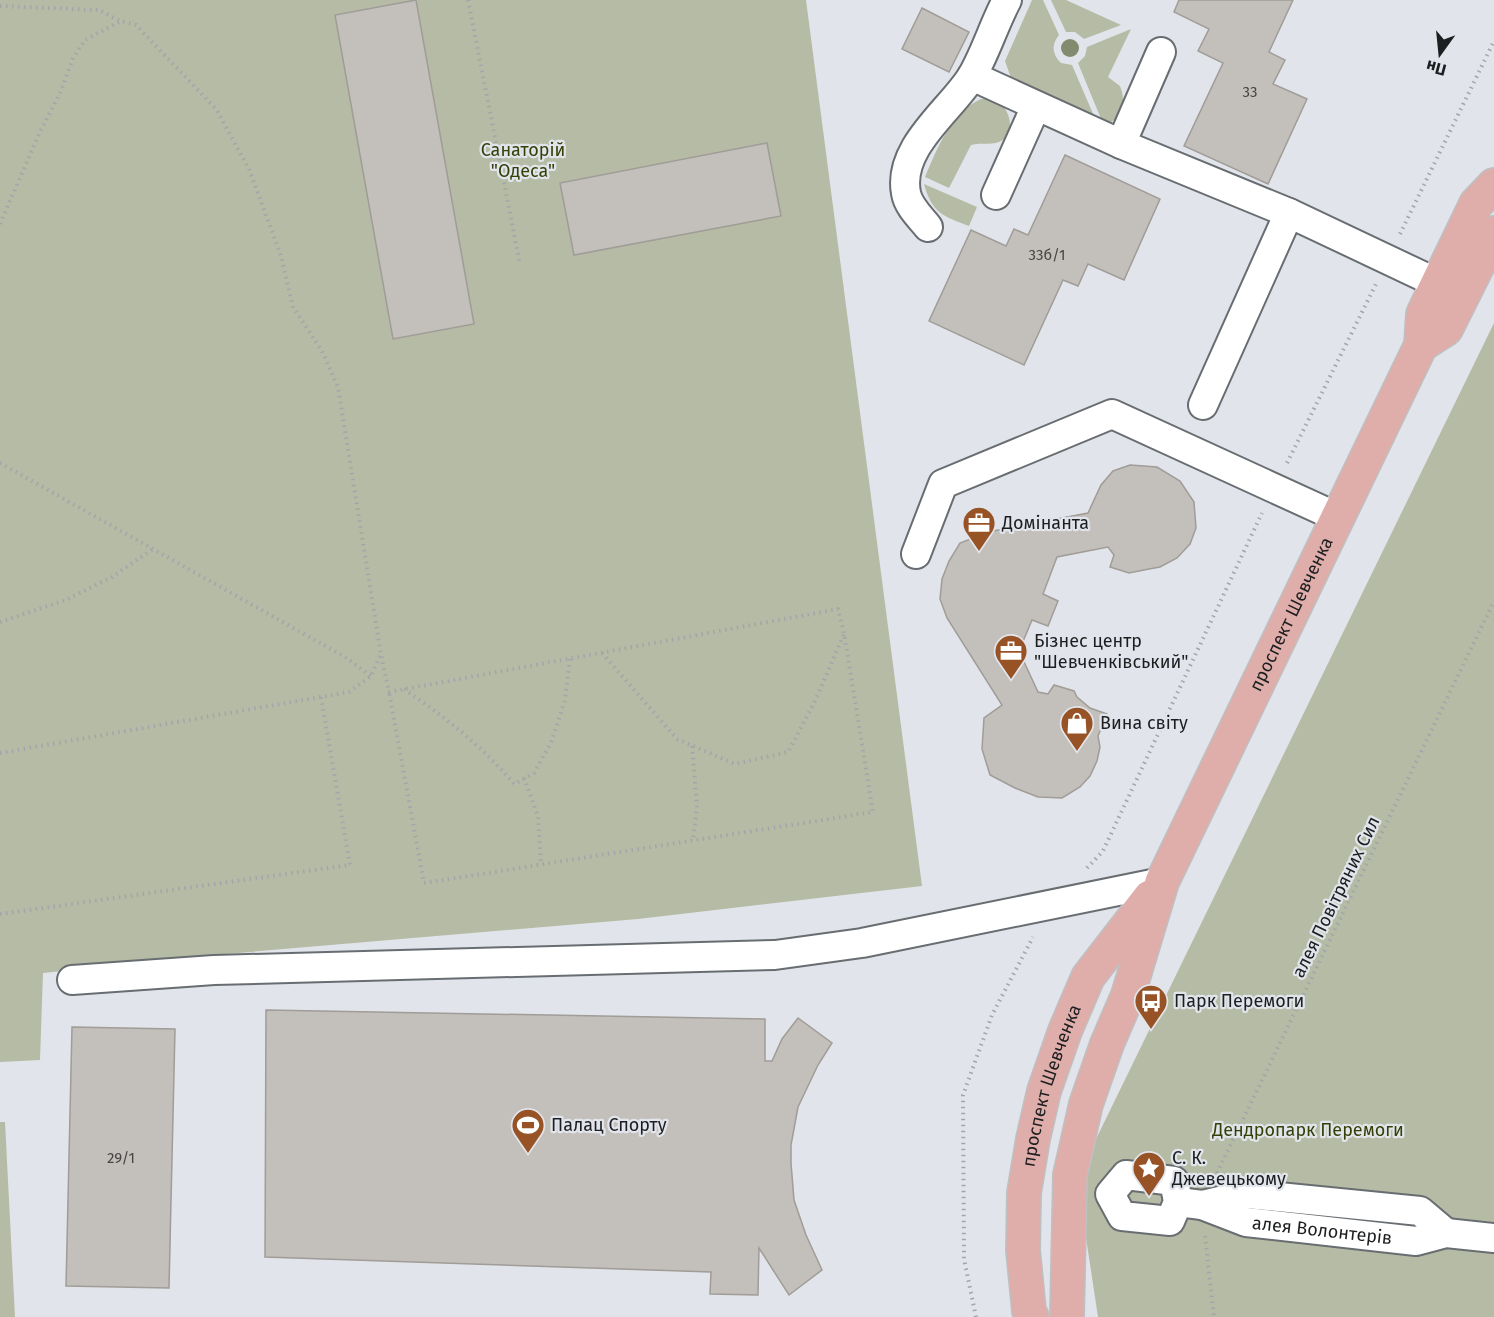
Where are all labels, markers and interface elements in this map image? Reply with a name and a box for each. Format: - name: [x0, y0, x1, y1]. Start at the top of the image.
- north arrow: [1410, 24, 1470, 84]
- text: Пн: [1424, 56, 1448, 80]
- house number: 33: [1243, 83, 1257, 101]
- park label: Санаторій "Одеса": [481, 139, 565, 182]
- house number: 33б/1: [1028, 246, 1066, 264]
- office icon: Домінанта: [961, 505, 997, 552]
- place label: Домінанта: [1001, 512, 1089, 534]
- street label: проспект Шевченка: [1245, 533, 1338, 695]
- place label: Бізнес центр "Шевченківський": [1034, 630, 1188, 673]
- office icon: Бізнес центр "Шевченківський": [993, 633, 1029, 680]
- shop icon: Вина світу: [1059, 705, 1095, 752]
- place label: Вина світу: [1100, 712, 1188, 734]
- street label: алея Повітряних Сил: [1287, 813, 1385, 981]
- bus stop icon: Парк Перемоги: [1133, 983, 1169, 1030]
- place label: Парк Перемоги: [1174, 990, 1304, 1012]
- street label: проспект Шевченка: [1018, 1001, 1086, 1169]
- sports icon: Палац Спорту: [510, 1107, 546, 1154]
- place label: Палац Спорту: [551, 1114, 667, 1136]
- park label: Дендропарк Перемоги: [1211, 1119, 1404, 1141]
- place label: С. К. Джевецькому: [1171, 1147, 1286, 1190]
- house number: 29/1: [107, 1149, 135, 1167]
- place icon: С. К. Джевецькому: [1131, 1150, 1167, 1197]
- street label: алея Волонтерів: [1251, 1212, 1393, 1249]

